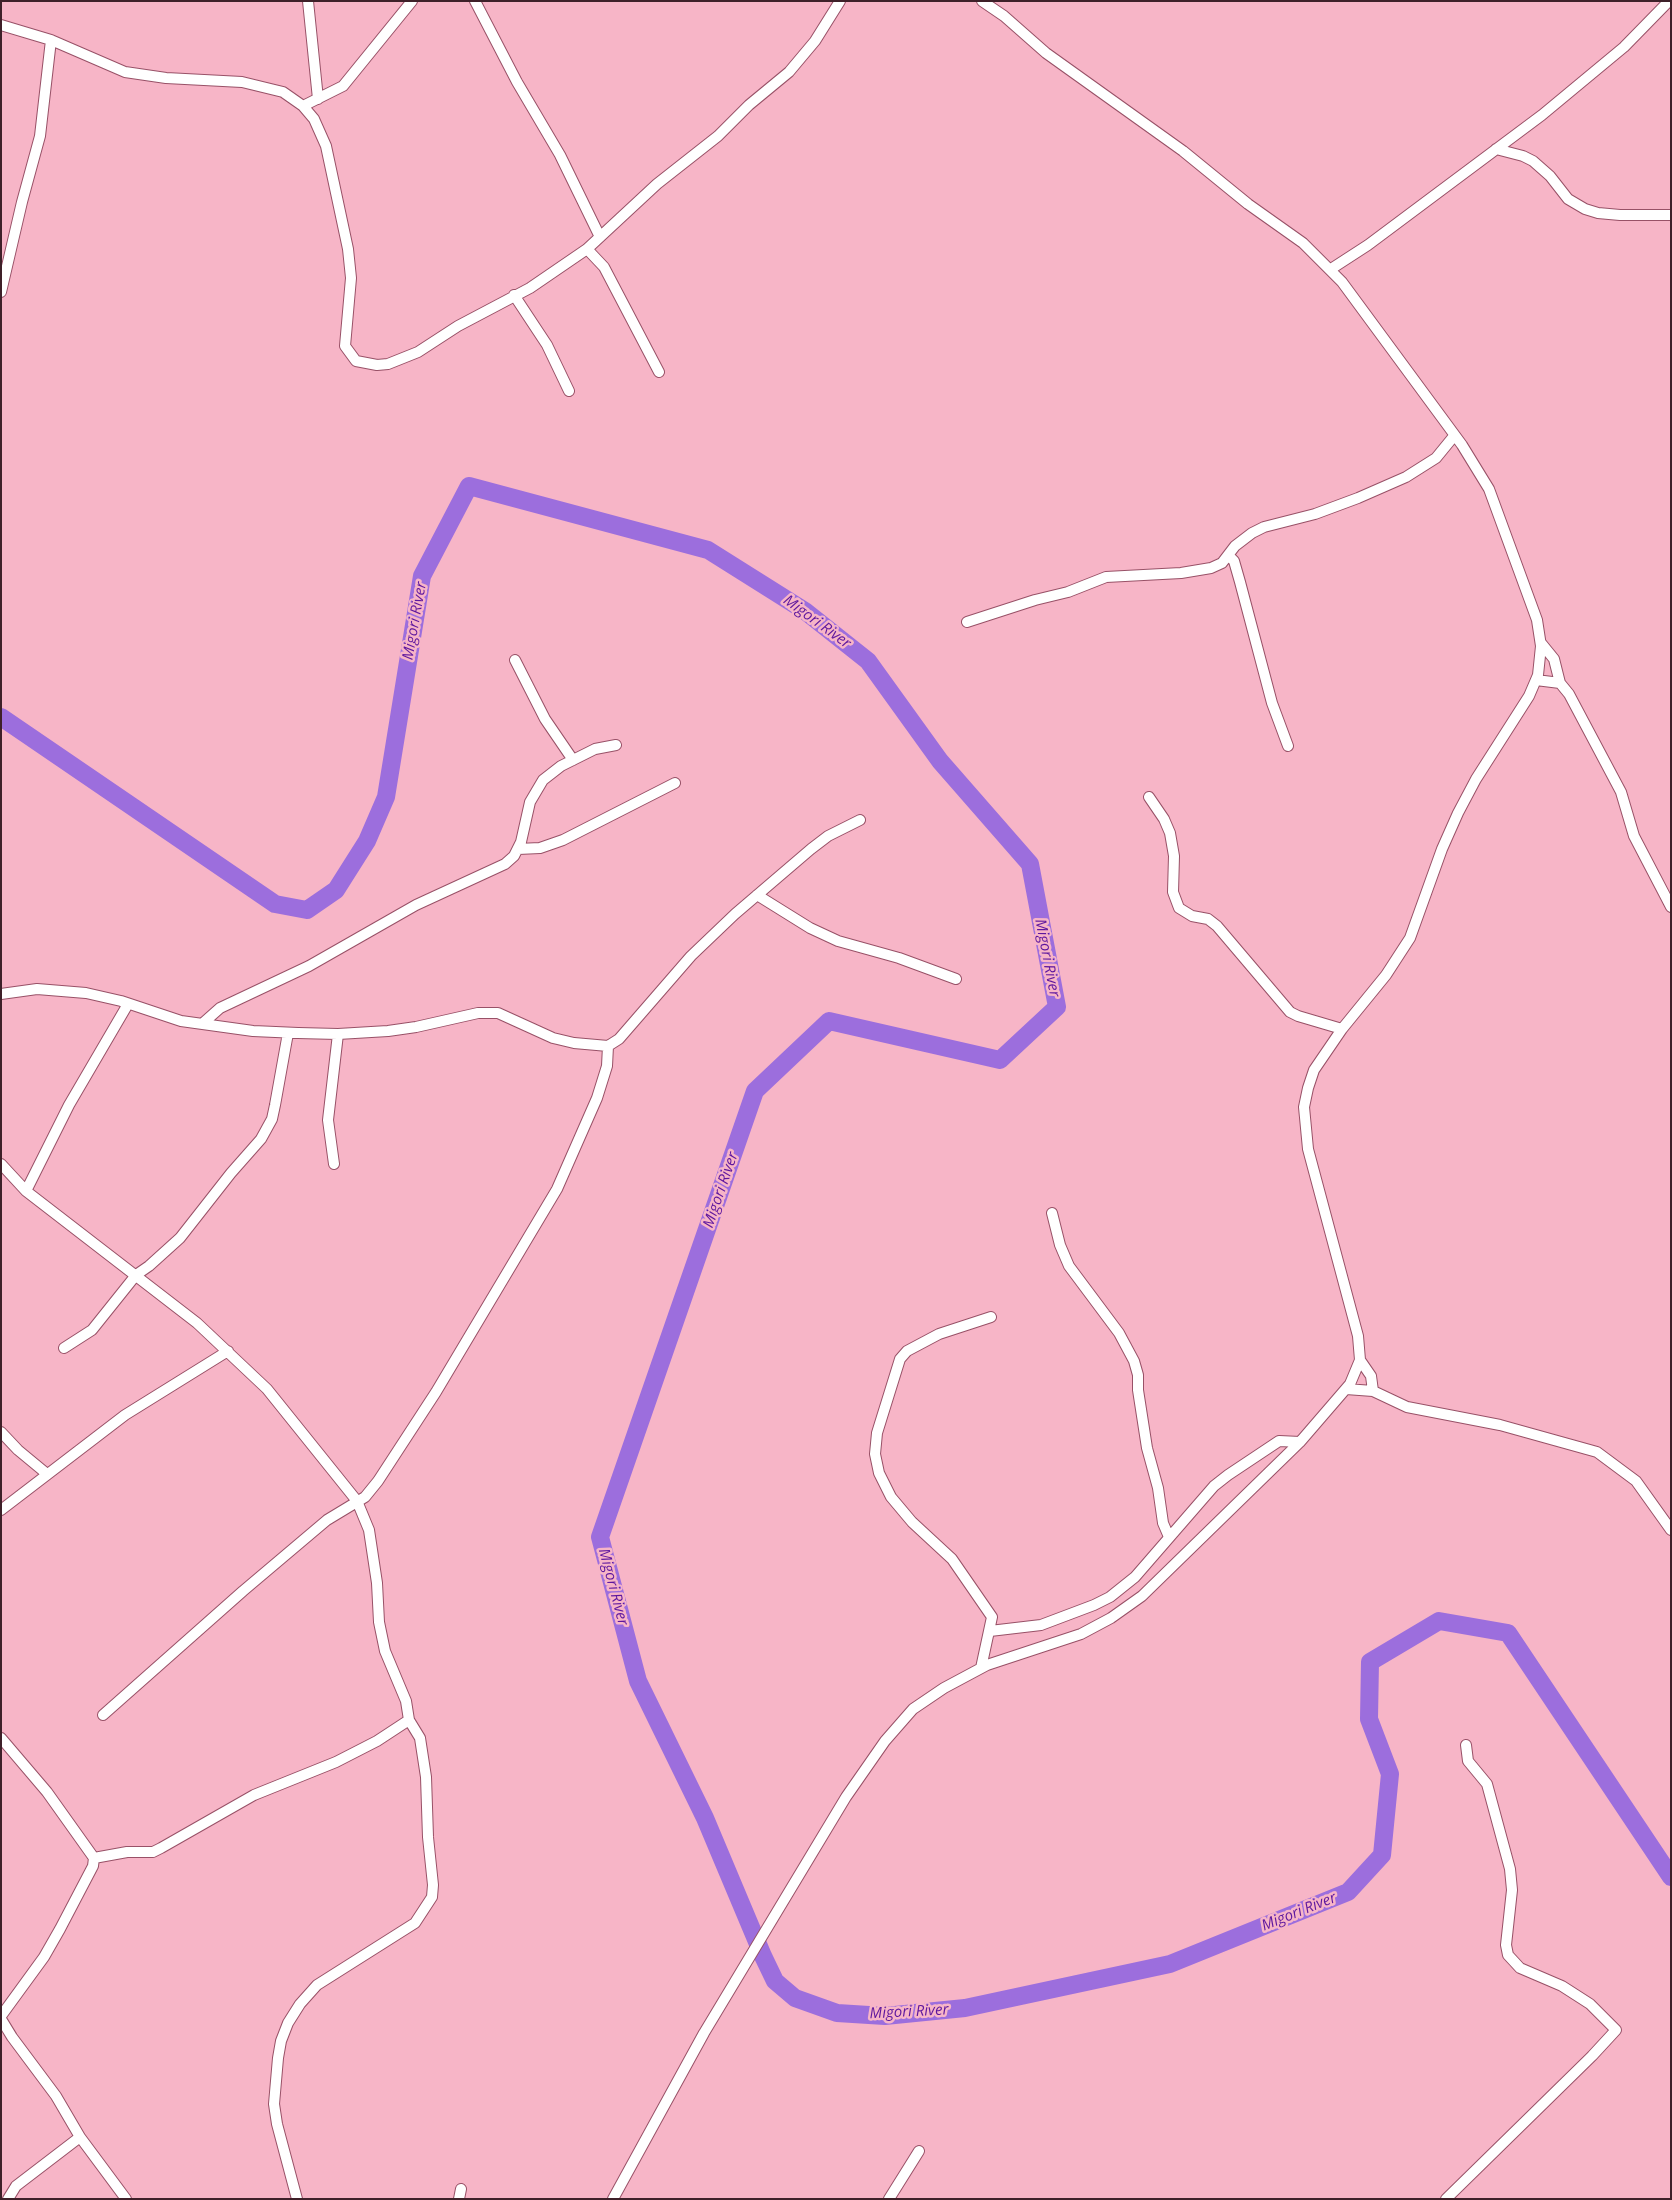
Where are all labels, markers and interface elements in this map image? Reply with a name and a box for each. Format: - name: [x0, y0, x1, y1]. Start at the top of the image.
- water label: Migori River: [399, 581, 431, 661]
- water label: Migori River: [780, 592, 854, 652]
- water label: Migori River: [1031, 918, 1063, 998]
- water label: Migori River: [700, 1150, 742, 1230]
- water label: Migori River: [594, 1547, 632, 1627]
- water label: Migori River: [1259, 1889, 1339, 1935]
- water label: Migori River: [869, 2001, 949, 2023]

